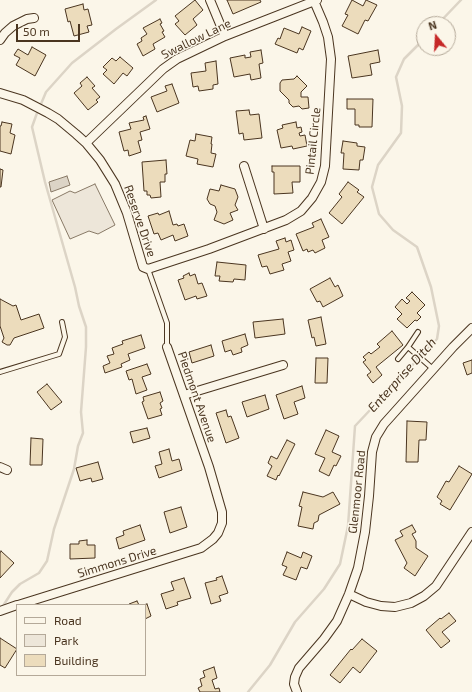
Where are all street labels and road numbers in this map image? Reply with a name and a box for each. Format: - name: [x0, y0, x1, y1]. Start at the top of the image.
- street label: Swallow Lane: [159, 16, 233, 62]
- street label: Pintail Circle: [302, 107, 324, 175]
- street label: Reserve Drive: [121, 183, 159, 259]
- street label: Piedmont Avenue: [175, 350, 219, 444]
- street label: Glenmoor Road: [345, 450, 369, 534]
- street label: Simmons Drive: [76, 543, 158, 581]

